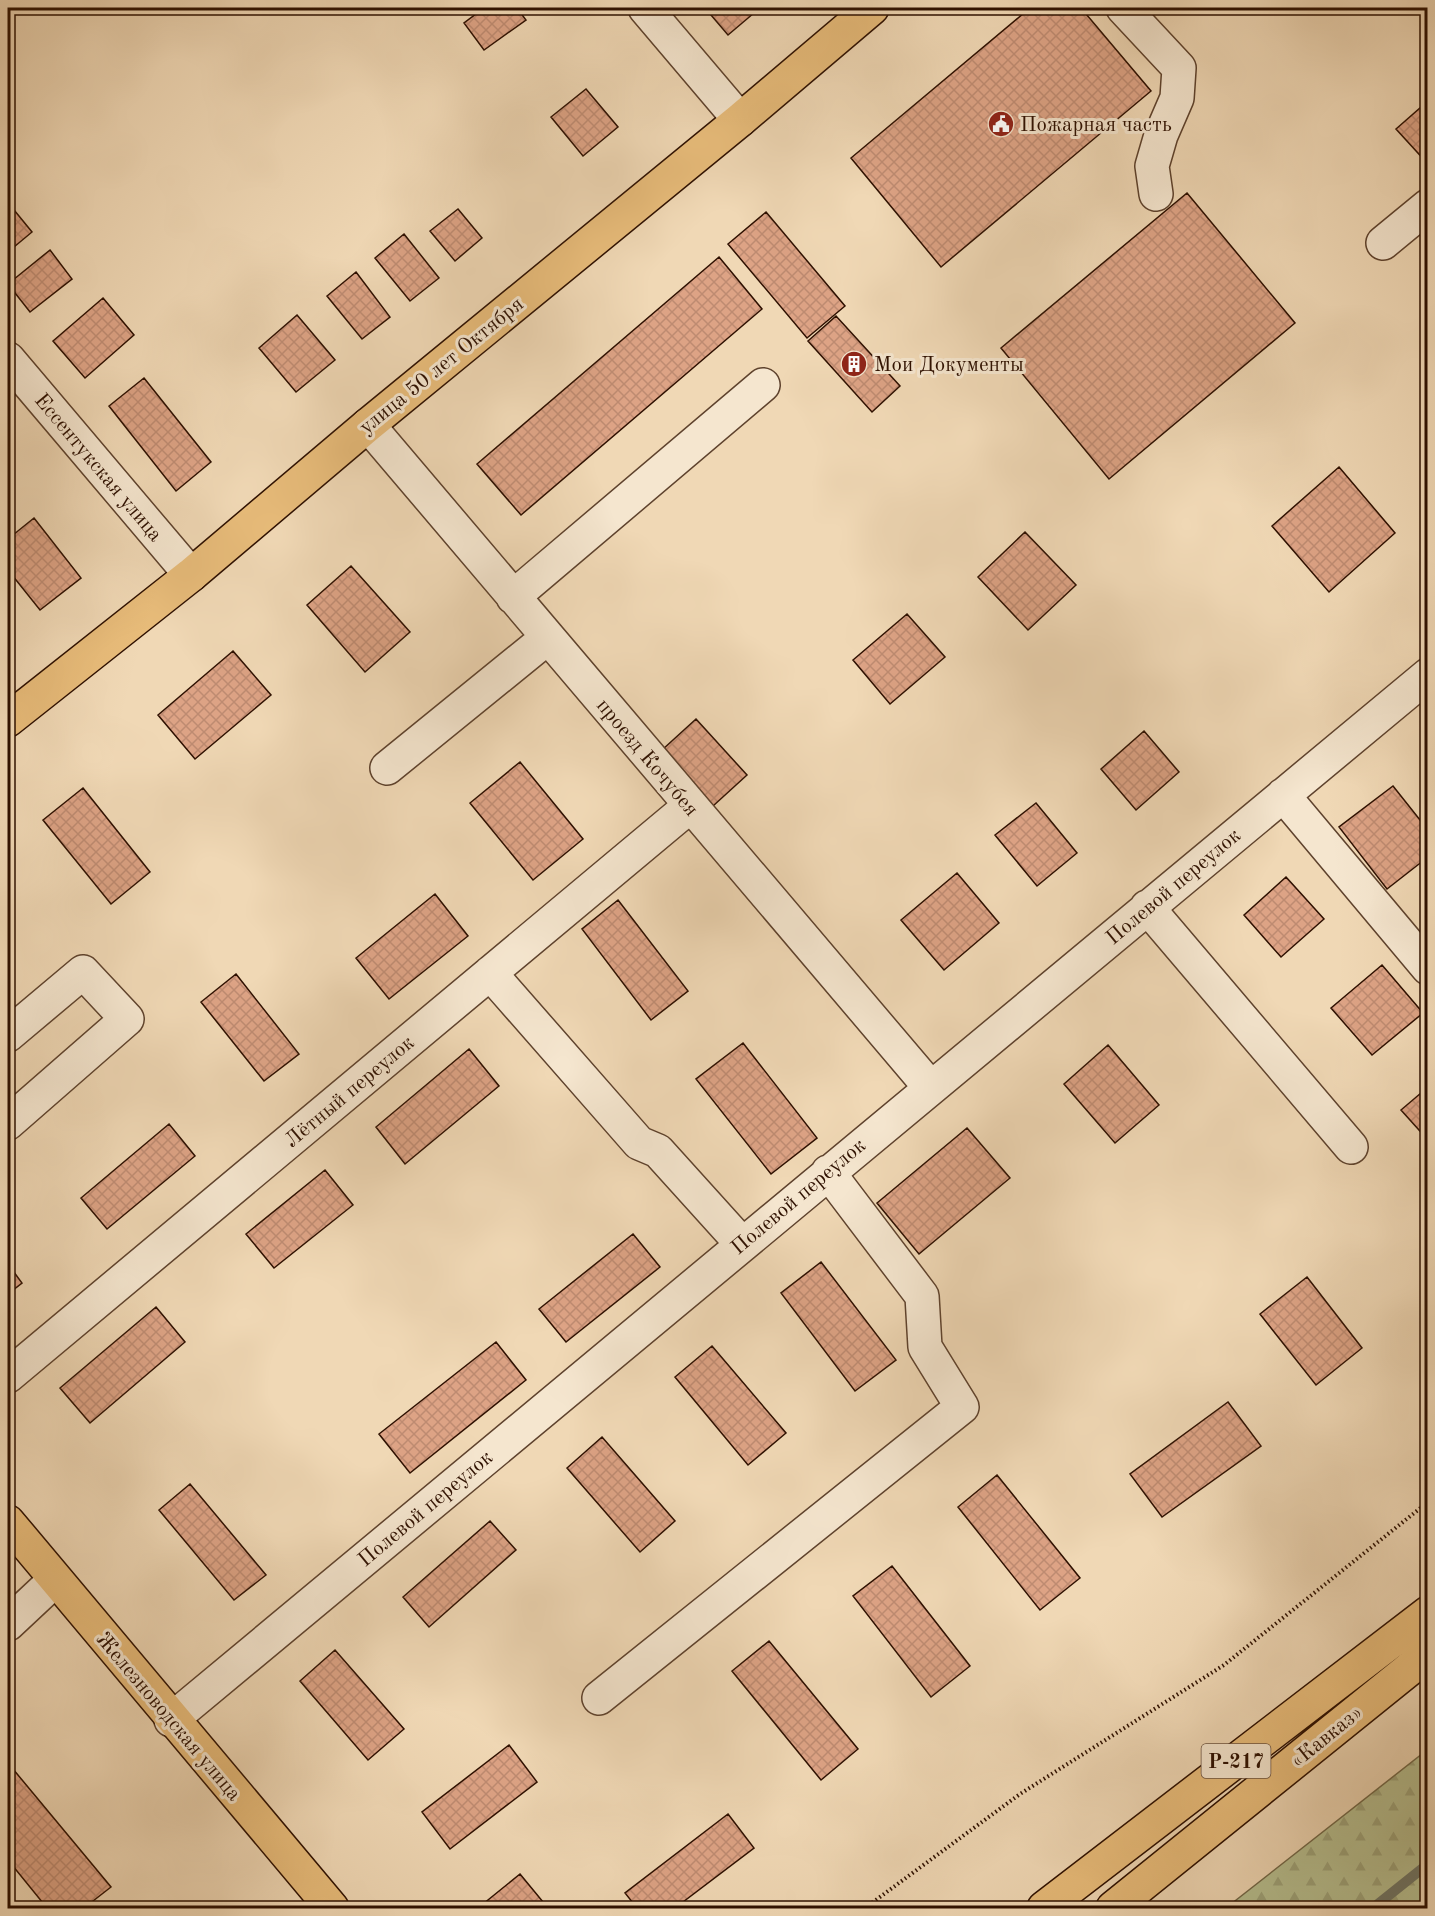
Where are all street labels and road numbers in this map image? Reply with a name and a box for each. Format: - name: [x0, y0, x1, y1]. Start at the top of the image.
- street label: улица 50 лет Октября: [356, 294, 528, 439]
- street label: Ессентукская улица: [30, 390, 166, 546]
- street label: проезд Кочубея: [592, 695, 702, 821]
- street label: Полевой переулок: [1103, 825, 1245, 949]
- street label: Лётный переулок: [281, 1032, 419, 1152]
- street label: Полевой переулок: [728, 1135, 870, 1259]
- street label: Полевой переулок: [355, 1447, 497, 1571]
- street label: Железноводская улица: [91, 1629, 244, 1805]
- street label: «Кавказ»: [1287, 1702, 1367, 1772]
- road number: Р-217: [1202, 1744, 1270, 1778]

